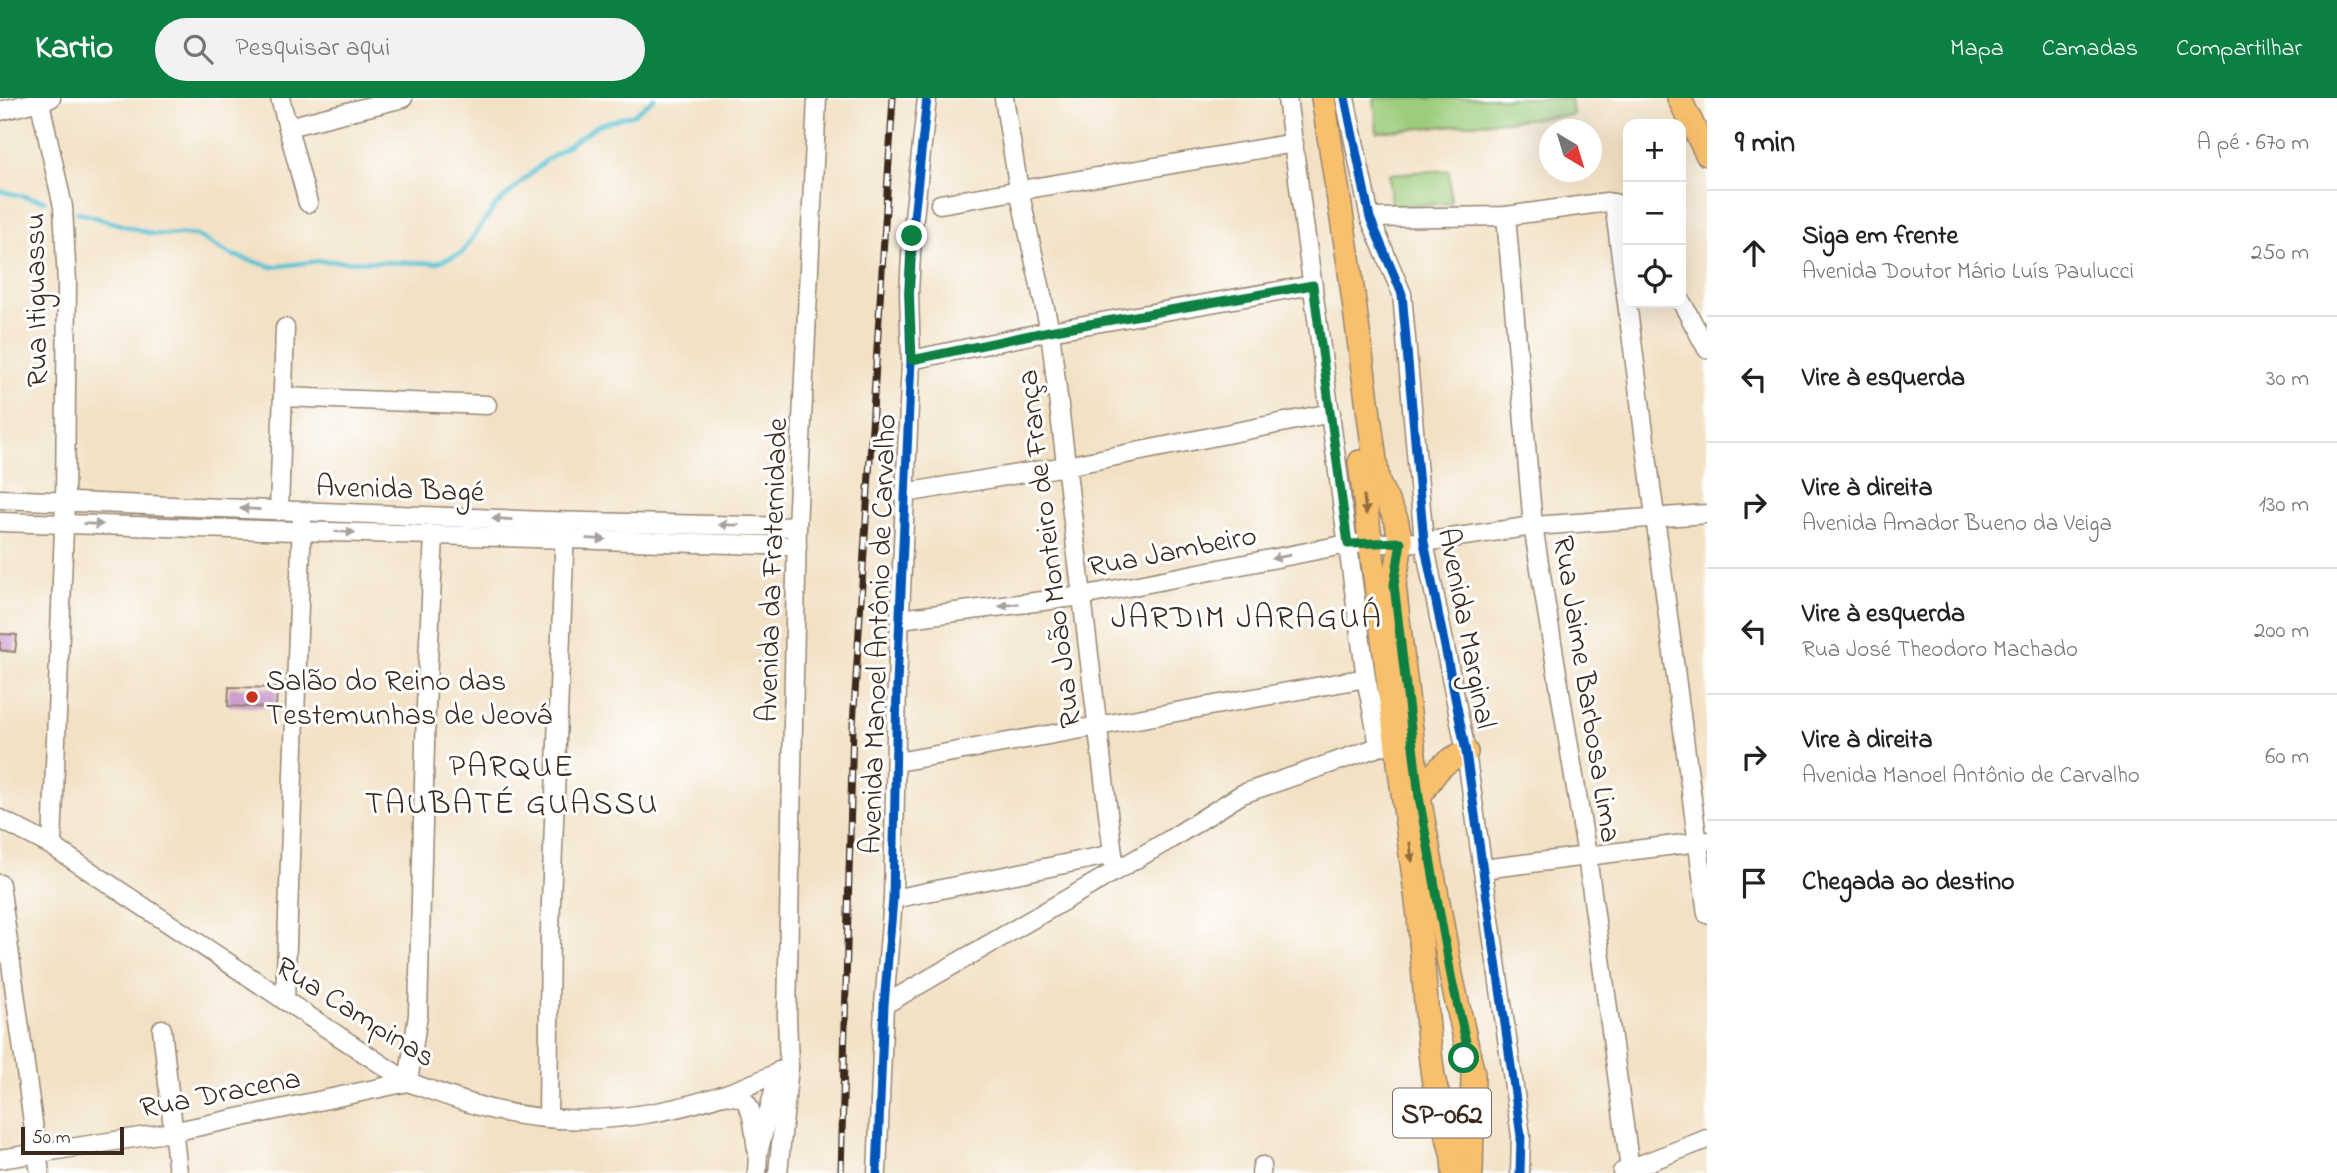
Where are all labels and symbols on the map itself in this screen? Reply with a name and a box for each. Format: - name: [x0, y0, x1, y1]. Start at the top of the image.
- north arrow: [1539, 119, 1602, 182]
- street label: Rua Itiguassu: [14, 212, 62, 387]
- route end: [896, 220, 927, 251]
- street label: Rua João Monteiro de França: [1007, 367, 1095, 730]
- street label: Avenida Manoel Antônio de Carvalho: [850, 413, 910, 855]
- street label: Avenida da Fraternidade: [747, 417, 801, 723]
- street label: Avenida Bagé: [315, 466, 485, 516]
- one-way arrow: [1360, 495, 1371, 517]
- one-way arrow: [239, 504, 261, 515]
- one-way arrow: [490, 514, 512, 525]
- street label: Rua Jambeiro: [1084, 515, 1261, 591]
- one-way arrow: [82, 519, 104, 530]
- one-way arrow: [718, 519, 740, 531]
- street label: Avenida Marginal: [1424, 524, 1506, 733]
- one-way arrow: [334, 527, 356, 538]
- street label: Rua Jaime Barbosa Lima: [1539, 533, 1631, 846]
- one-way arrow: [586, 534, 608, 545]
- one-way arrow: [1270, 552, 1292, 563]
- district label: JARDIM JARAGUÁ: [1111, 596, 1383, 643]
- one-way arrow: [998, 600, 1020, 611]
- place label: Salão do Reino das Testemunhas de Jeová: [266, 661, 552, 739]
- marker: Salão do Reino das Testemunhas de Jeová: [244, 689, 260, 705]
- district label: PARQUE TAUBATÉ GUASSU: [365, 745, 659, 829]
- one-way arrow: [1406, 842, 1417, 864]
- street label: Rua Campinas: [266, 947, 443, 1080]
- route start: [1448, 1042, 1479, 1073]
- street label: Rua Dracena: [137, 1058, 305, 1132]
- road number: SP-062: [1393, 1088, 1491, 1138]
- scale bar: [21, 1124, 124, 1156]

